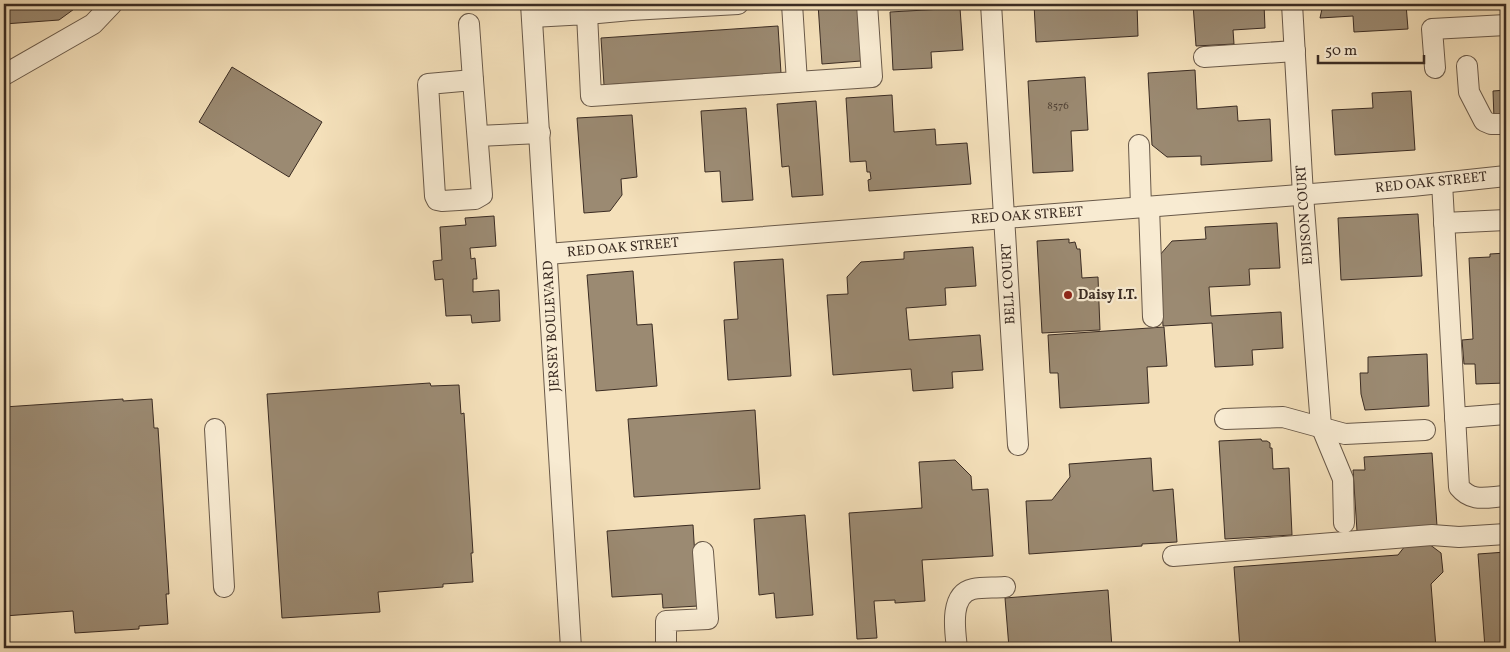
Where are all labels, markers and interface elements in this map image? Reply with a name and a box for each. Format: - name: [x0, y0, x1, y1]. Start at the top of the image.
- scale bar: [1318, 32, 1424, 64]
- text: 50 m: [1325, 41, 1357, 62]
- house number: 8576: [1047, 99, 1069, 114]
- street label: EDISON COURT: [1292, 164, 1318, 266]
- street label: RED OAK STREET: [1374, 168, 1488, 198]
- street label: RED OAK STREET: [970, 203, 1084, 229]
- street label: RED OAK STREET: [566, 234, 680, 262]
- street label: BELL COURT: [997, 243, 1021, 325]
- street label: JERSEY BOULEVARD: [539, 260, 565, 392]
- place label: Daisy I.T.: [1078, 286, 1138, 305]
- marker: Daisy I.T.: [1062, 289, 1074, 301]

